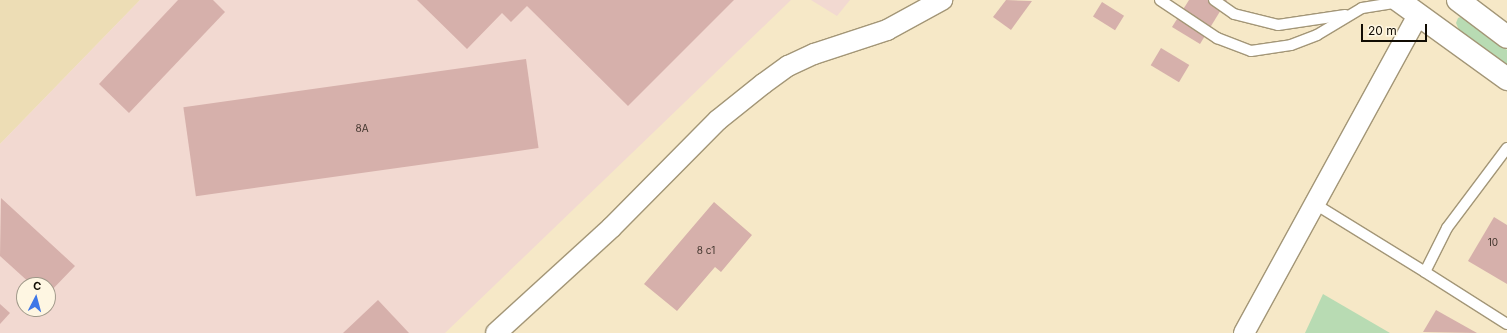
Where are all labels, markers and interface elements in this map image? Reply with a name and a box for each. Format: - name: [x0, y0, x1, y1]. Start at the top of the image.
- scale bar: [1363, 16, 1429, 42]
- text: 20 m: [1368, 23, 1397, 38]
- house number: 8А: [355, 123, 369, 135]
- house number: 10: [1488, 237, 1498, 249]
- house number: 8 с1: [697, 245, 715, 257]
- north arrow: [16, 277, 56, 317]
- text: С: [32, 279, 42, 293]

